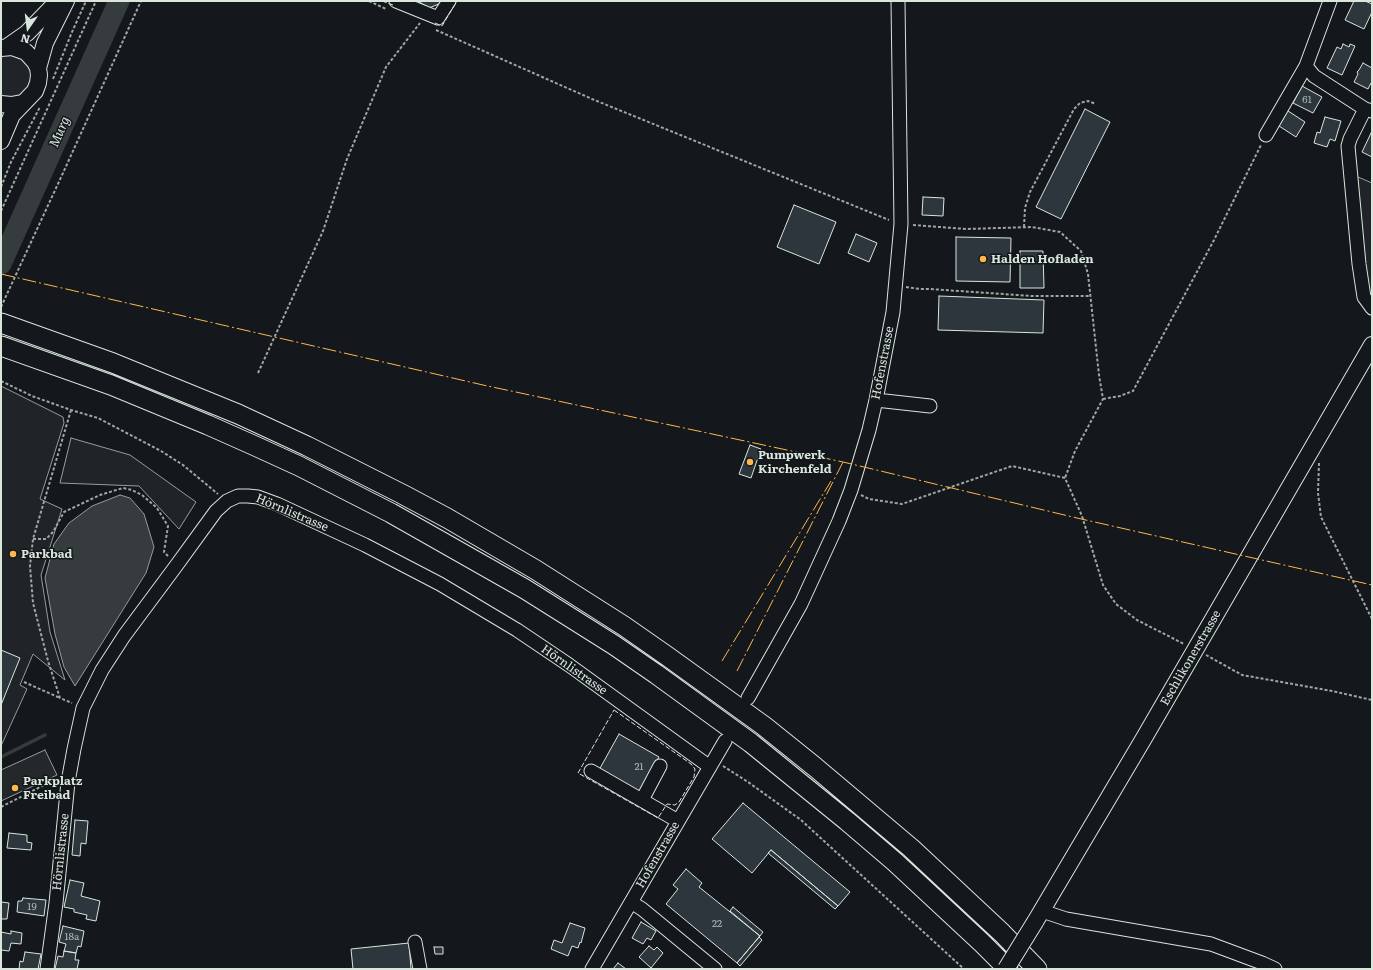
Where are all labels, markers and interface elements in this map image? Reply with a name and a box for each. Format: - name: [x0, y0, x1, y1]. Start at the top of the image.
- north arrow: [8, 8, 48, 48]
- text: N: [19, 31, 32, 49]
- house number: 61: [1302, 94, 1312, 106]
- water label: Murg: [46, 114, 74, 150]
- place label: Halden Hofladen: [991, 252, 1094, 266]
- marker: Halden Hofladen: [978, 254, 988, 264]
- street label: Hofenstrasse: [869, 325, 897, 401]
- place label: Pumpwerk Kirchenfeld: [758, 448, 832, 476]
- marker: Pumpwerk Kirchenfeld: [745, 457, 755, 467]
- street label: Hörnlistrasse: [254, 491, 330, 535]
- place label: Parkbad: [21, 547, 72, 561]
- marker: Parkbad: [8, 549, 18, 559]
- street label: Eschlikonerstrasse: [1158, 608, 1224, 708]
- street label: Hörnlistrasse: [538, 642, 610, 698]
- house number: 21: [634, 761, 644, 773]
- place label: Parkplatz Freibad: [23, 774, 82, 802]
- marker: Parkplatz Freibad: [10, 783, 20, 793]
- street label: Hörnlistrasse: [50, 813, 72, 891]
- street label: Hofenstrasse: [633, 819, 683, 891]
- house number: 19: [27, 901, 37, 913]
- house number: 22: [712, 918, 722, 930]
- house number: 18a: [65, 931, 79, 943]

